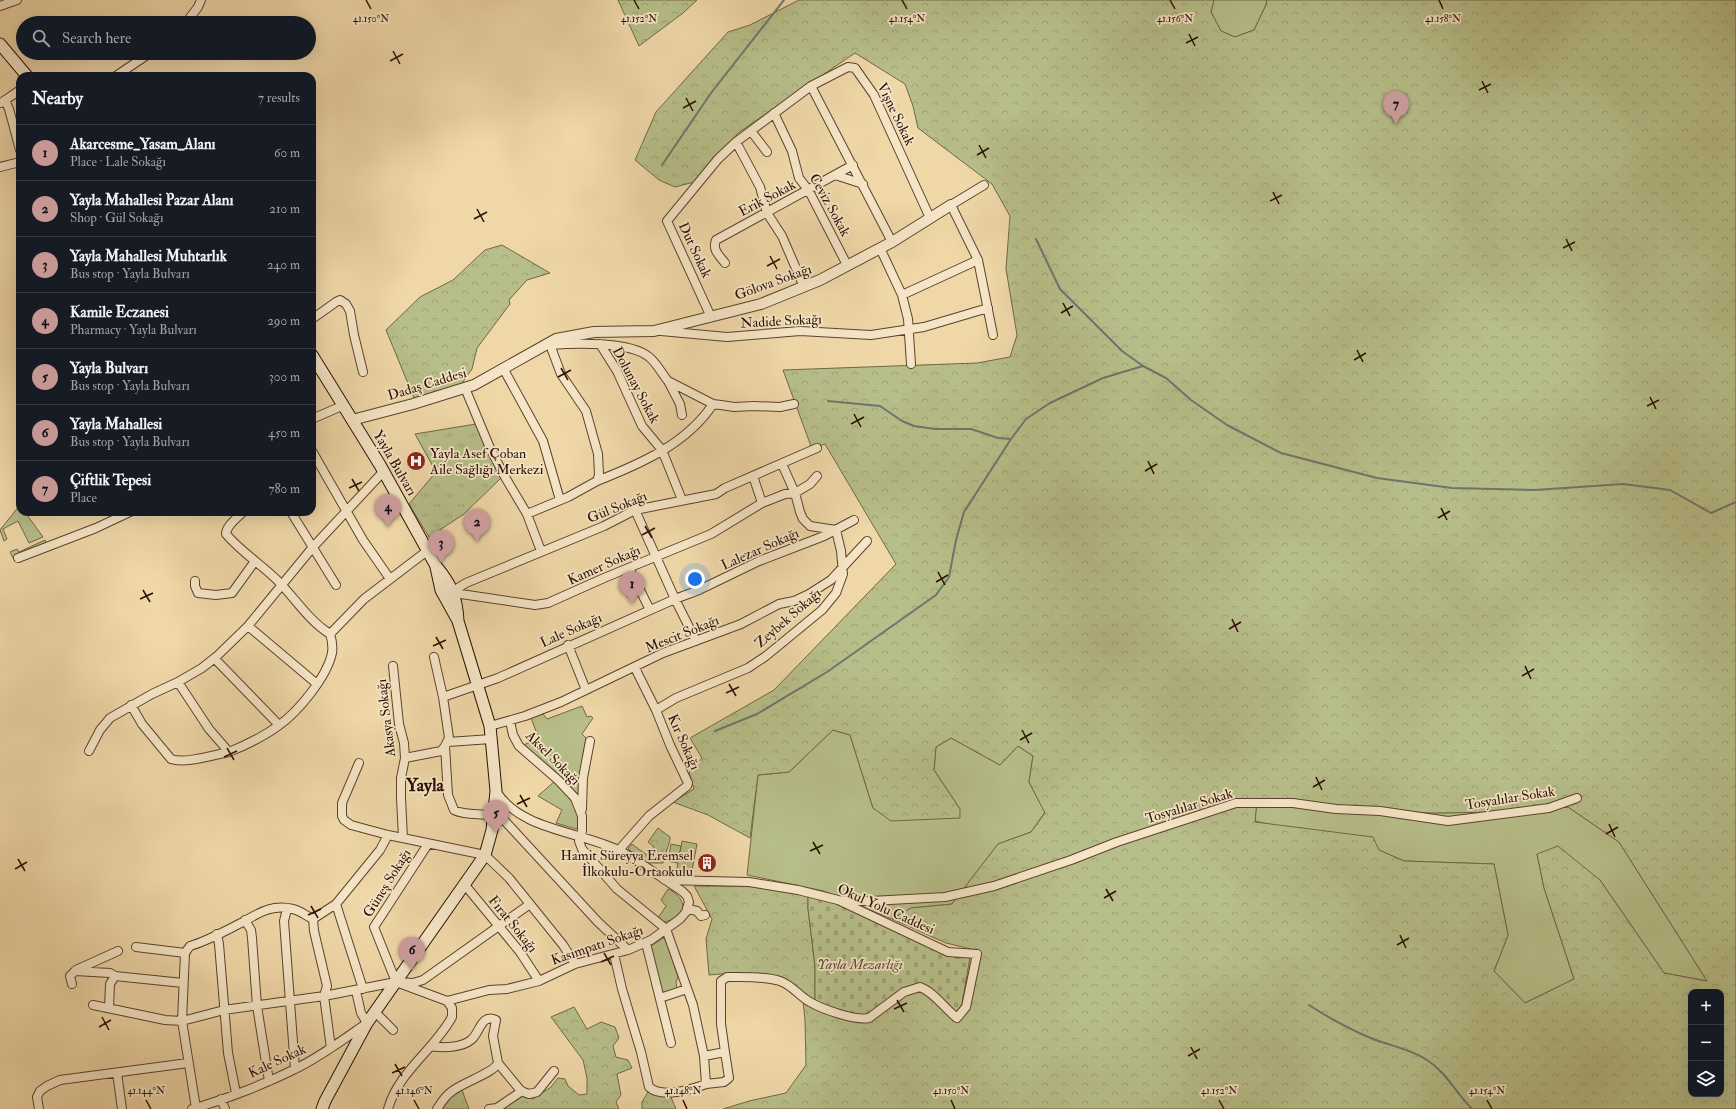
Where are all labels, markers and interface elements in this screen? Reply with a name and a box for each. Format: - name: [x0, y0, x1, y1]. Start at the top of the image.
- text: 41.150°N: [353, 13, 389, 25]
- text: 41.152°N: [621, 13, 657, 25]
- text: 41.154°N: [889, 13, 925, 25]
- text: 41.156°N: [1157, 13, 1193, 25]
- text: 41.158°N: [1425, 13, 1461, 25]
- search box: [16, 16, 316, 60]
- icon: search: [30, 27, 52, 49]
- text: Search here: [62, 29, 131, 48]
- street label: Vişne Sokak: [873, 80, 919, 149]
- text: Nearby: [32, 88, 83, 109]
- text: 7 results: [258, 90, 300, 106]
- pin: 7: [1383, 91, 1409, 124]
- text: Akarcesme_Yasam_Alanı: [70, 135, 216, 154]
- text: 1: [43, 145, 47, 161]
- text: 60 m: [274, 145, 300, 161]
- text: Place · Lale Sokağı: [70, 154, 166, 170]
- street label: Ceviz Sokak: [806, 171, 854, 240]
- street label: Erik Sokak: [736, 176, 799, 220]
- text: Yayla Mahallesi Pazar Alanı: [70, 191, 234, 210]
- text: 2: [42, 201, 48, 217]
- text: 210 m: [269, 201, 300, 217]
- text: Shop · Gül Sokağı: [70, 210, 163, 226]
- street label: Dut Sokak: [675, 219, 715, 281]
- text: Yayla Mahallesi Muhtarlık: [70, 247, 227, 266]
- text: 3: [43, 257, 48, 273]
- text: 240 m: [267, 257, 300, 273]
- street label: Gölova Sokağı: [732, 260, 814, 304]
- text: Bus stop · Yayla Bulvarı: [70, 266, 190, 282]
- text: Kamile Eczanesi: [70, 303, 169, 322]
- street label: Nadide Sokağı: [740, 310, 822, 332]
- text: 4: [41, 313, 49, 329]
- text: 290 m: [267, 313, 300, 329]
- text: Pharmacy · Yayla Bulvarı: [70, 322, 197, 338]
- street label: Dolunay Sokak: [608, 344, 663, 427]
- text: Yayla Bulvarı: [70, 359, 148, 378]
- street label: Dadaş Caddesi: [385, 364, 469, 404]
- text: 5: [42, 369, 48, 385]
- text: 300 m: [269, 369, 300, 385]
- text: Bus stop · Yayla Bulvarı: [70, 378, 190, 394]
- text: Yayla Mahallesi: [70, 415, 162, 434]
- text: 6: [42, 425, 48, 441]
- text: 450 m: [268, 425, 300, 441]
- street label: Yayla Bulvarı: [369, 427, 421, 500]
- text: Bus stop · Yayla Bulvarı: [70, 434, 190, 450]
- place label: Yayla Asef Çoban Aile Sağlığı Merkezi: [429, 445, 544, 478]
- hospital icon: Yayla Asef Çoban Aile Sağlığı Merkezi: [405, 450, 427, 472]
- text: Çiftlik Tepesi: [70, 471, 151, 490]
- text: 7: [42, 481, 48, 497]
- text: 780 m: [268, 481, 300, 497]
- street label: Gül Sokağı: [585, 487, 650, 527]
- text: Place: [70, 490, 97, 506]
- pin: 4: [375, 494, 401, 527]
- pin: 2: [464, 509, 490, 542]
- street label: Lalezar Sokağı: [718, 524, 802, 574]
- pin: 3: [428, 530, 454, 563]
- street label: Kamer Sokağı: [565, 541, 643, 589]
- your location: [685, 569, 705, 589]
- pin: 1: [619, 571, 645, 604]
- street label: Zeybek Sokağı: [751, 584, 825, 652]
- street label: Lale Sokağı: [538, 609, 605, 651]
- street label: Mescit Sokağı: [643, 611, 722, 657]
- street label: Akasya Sokağı: [373, 678, 400, 759]
- street label: Kır Sokağı: [664, 712, 704, 773]
- street label: Aksel Sokağı: [522, 727, 584, 789]
- district label: Yayla: [405, 774, 445, 797]
- street label: Tosyalılar Sokak: [1464, 782, 1556, 814]
- street label: Tosyalılar Sokak: [1143, 785, 1235, 828]
- pin: 5: [483, 800, 509, 833]
- street label: Güneş Sokağı: [359, 846, 415, 920]
- place label: Hamit Süreyya Eremsel İlkokulu-Ortaokulu: [561, 847, 693, 880]
- building icon: Hamit Süreyya Eremsel İlkokulu-Ortaokulu: [696, 852, 718, 874]
- street label: Okul Yolu Caddesi: [835, 880, 937, 938]
- street label: Fırat Sokağı: [485, 892, 541, 956]
- street label: Kasımpatı Sokağı: [549, 921, 646, 970]
- pin: 6: [399, 937, 425, 970]
- park label: Yayla Mezarlığı: [817, 956, 903, 973]
- map controls: [1688, 989, 1724, 1097]
- button: +: [1688, 989, 1724, 1025]
- button: −: [1688, 1025, 1724, 1061]
- street label: Kale Sokak: [246, 1040, 309, 1082]
- button: layers: [1688, 1061, 1724, 1097]
- text: 41.144°N: [127, 1085, 165, 1097]
- text: 41.146°N: [395, 1085, 433, 1097]
- text: 41.148°N: [664, 1085, 702, 1097]
- text: 41.150°N: [933, 1085, 969, 1097]
- text: 41.152°N: [1201, 1085, 1237, 1097]
- text: 41.154°N: [1469, 1085, 1505, 1097]

